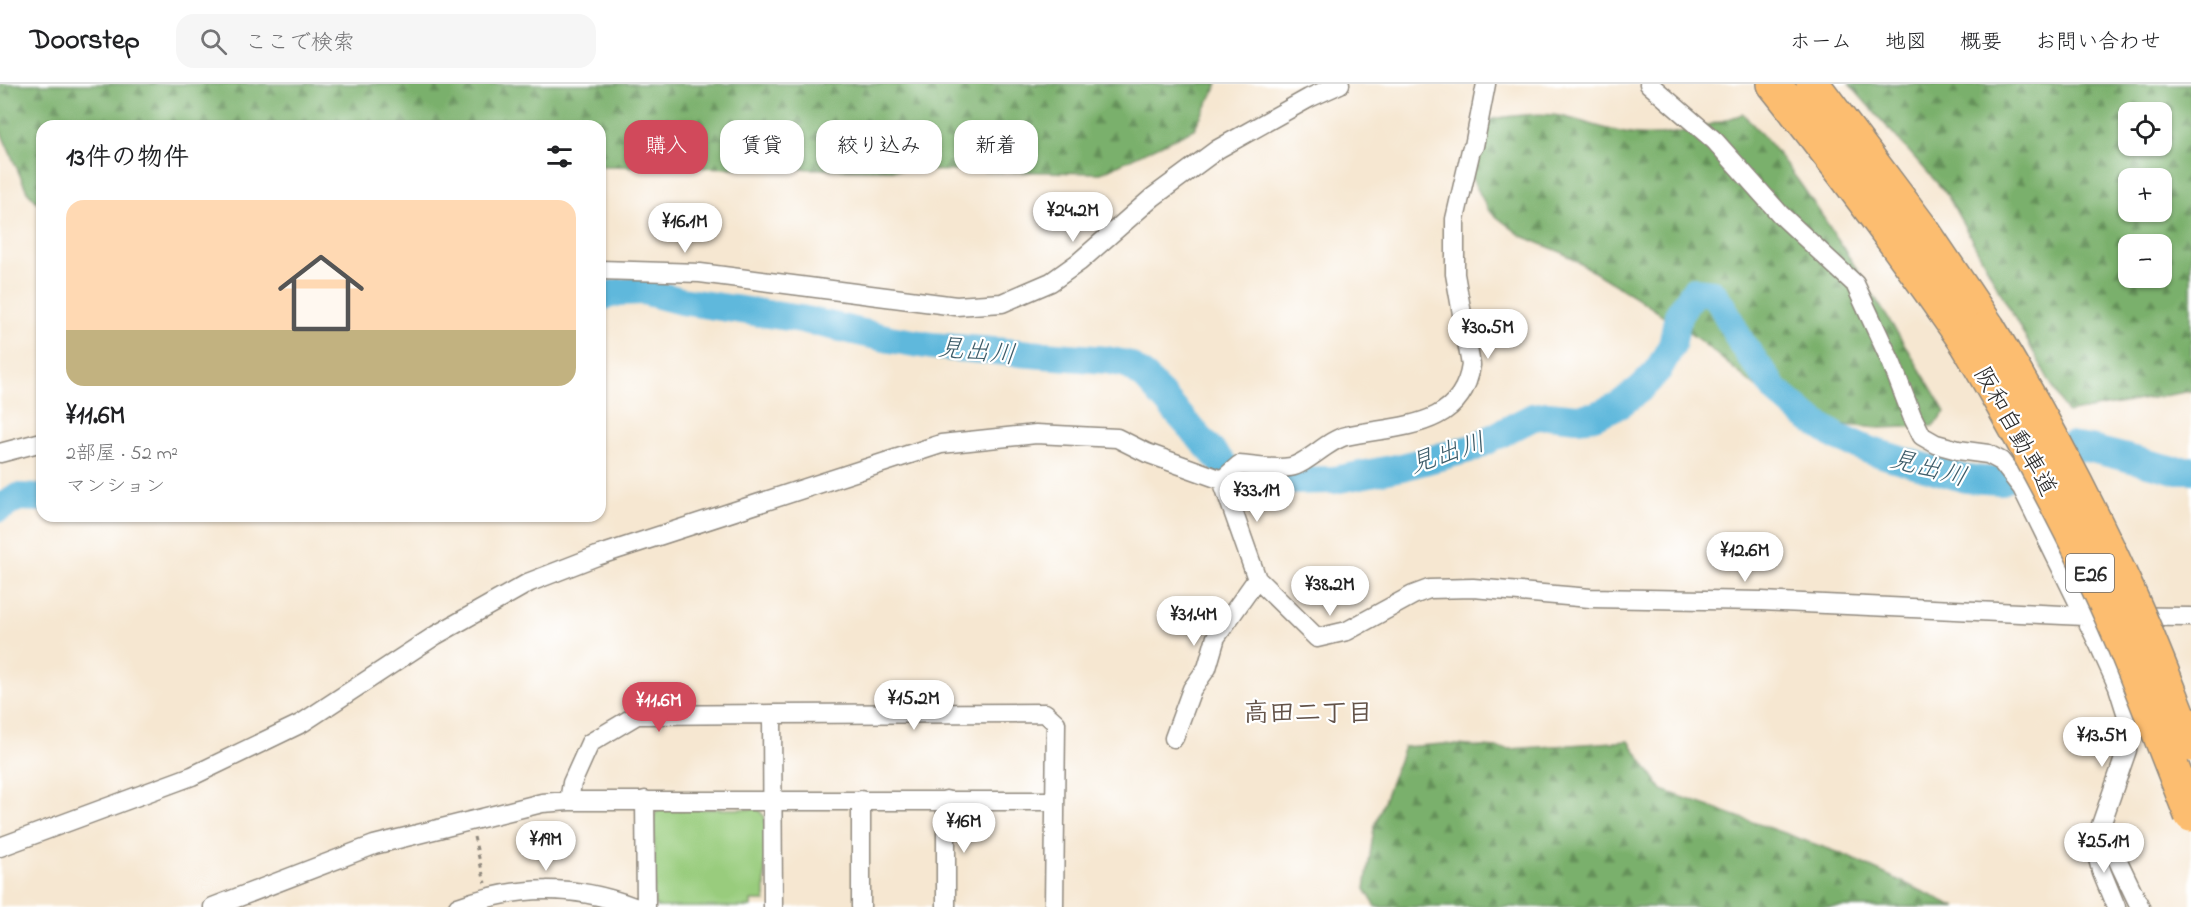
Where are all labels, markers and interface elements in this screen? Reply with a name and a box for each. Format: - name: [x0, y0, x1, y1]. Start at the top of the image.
- search box: [176, 14, 596, 68]
- text: Doorstep: [30, 21, 140, 62]
- icon: search: [197, 25, 230, 58]
- text: ここで検索: [245, 28, 355, 60]
- text: ホーム: [1790, 28, 1852, 58]
- text: 地図: [1885, 28, 1927, 58]
- text: 概要: [1960, 28, 2002, 58]
- text: お問い合わせ: [2035, 28, 2161, 58]
- map controls: [2118, 102, 2172, 288]
- button: locate: [2118, 102, 2172, 156]
- chip: 購入: [624, 120, 708, 174]
- chip: 賃貸: [720, 120, 804, 174]
- chip: 絞り込み: [816, 120, 942, 174]
- chip: 新着: [954, 120, 1038, 174]
- text: 13件の物件: [66, 140, 189, 178]
- icon: filters: [543, 140, 576, 173]
- button: +: [2118, 168, 2172, 222]
- pin: ¥24.2M: [1024, 192, 1122, 243]
- text: ¥24.2M: [1047, 197, 1099, 226]
- pin: ¥16.1M: [636, 203, 734, 254]
- text: ¥16.1M: [662, 208, 708, 237]
- button: −: [2118, 234, 2172, 288]
- icon: home: [267, 239, 375, 347]
- pin: ¥30.5M: [1439, 309, 1537, 360]
- text: ¥30.5M: [1462, 314, 1514, 343]
- water label: 見出川: [936, 330, 1017, 376]
- street label: 阪和自動車道: [1964, 361, 2064, 504]
- text: ¥11.6M: [66, 398, 125, 436]
- water label: 見出川: [1405, 425, 1491, 485]
- text: 2部屋 · 52 m²: [66, 440, 178, 469]
- water label: 見出川: [1886, 441, 1971, 498]
- pin: ¥33.1M: [1208, 472, 1306, 523]
- text: マンション: [66, 473, 165, 502]
- text: ¥33.1M: [1234, 477, 1280, 506]
- pin: ¥12.6M: [1696, 532, 1794, 583]
- text: ¥12.6M: [1720, 537, 1770, 566]
- road number: E26: [2066, 554, 2114, 592]
- pin: ¥38.2M: [1281, 566, 1379, 617]
- text: ¥38.2M: [1305, 571, 1355, 600]
- pin: ¥31.4M: [1145, 596, 1243, 647]
- text: ¥31.4M: [1171, 601, 1217, 630]
- pin: ¥15.2M: [865, 680, 963, 731]
- pin: ¥11.6M: [610, 682, 708, 733]
- text: ¥15.2M: [888, 685, 940, 714]
- text: ¥11.6M: [636, 687, 682, 716]
- district label: 高田二丁目: [1243, 696, 1373, 734]
- pin: ¥13.5M: [2053, 717, 2151, 768]
- text: ¥13.5M: [2077, 722, 2127, 751]
- pin: ¥16M: [928, 803, 1000, 854]
- text: ¥16M: [946, 808, 982, 837]
- pin: ¥19M: [510, 821, 582, 872]
- pin: ¥25.1M: [2055, 823, 2153, 874]
- text: ¥19M: [530, 826, 562, 855]
- text: ¥25.1M: [2078, 828, 2130, 857]

